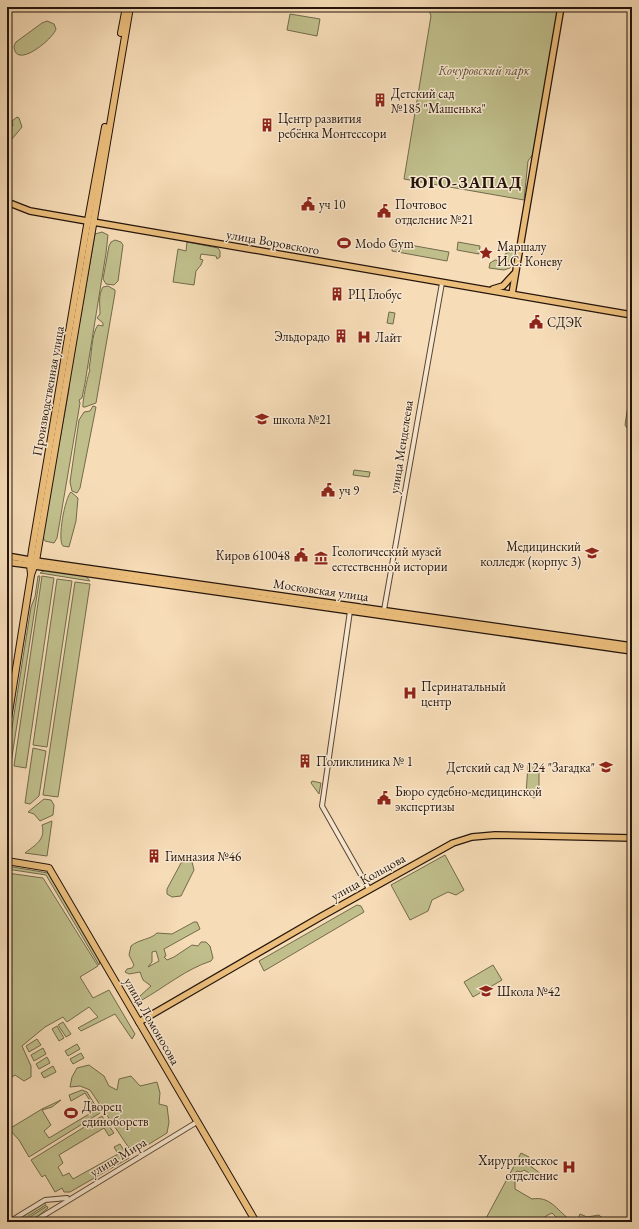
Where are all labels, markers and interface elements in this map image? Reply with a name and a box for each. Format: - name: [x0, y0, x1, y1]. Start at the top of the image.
- park label: Кочуровский парк: [437, 62, 530, 79]
- place label: Детский сад №185 "Машенька": [391, 85, 486, 117]
- building icon: Детский сад №185 "Машенька": [372, 92, 388, 108]
- place label: Центр развития ребёнка Монтессори: [278, 110, 387, 142]
- building icon: Центр развития ребёнка Монтессори: [259, 117, 275, 133]
- district label: ЮГО-ЗАПАД: [410, 171, 522, 193]
- public building icon: уч 10: [300, 196, 316, 212]
- place label: уч 10: [319, 196, 346, 213]
- place label: Почтовое отделение №21: [395, 196, 474, 228]
- public building icon: Почтовое отделение №21: [376, 203, 392, 219]
- street label: улица Воровского: [225, 225, 321, 259]
- sports icon: Modo Gym: [336, 235, 352, 251]
- place label: Modo Gym: [355, 235, 414, 252]
- place label: Маршалу И.С. Коневу: [497, 238, 563, 270]
- place icon: Маршалу И.С. Коневу: [478, 245, 494, 261]
- building icon: РЦ Глобус: [329, 286, 345, 302]
- place label: РЦ Глобус: [348, 286, 402, 303]
- public building icon: СДЭК: [528, 314, 544, 330]
- place label: СДЭК: [547, 314, 583, 331]
- street label: Производственная улица: [28, 324, 68, 457]
- place label: Эльдорадо: [274, 328, 330, 345]
- building icon: Эльдорадо: [333, 328, 349, 344]
- hospital icon: Лайт: [356, 329, 372, 345]
- place label: Лайт: [375, 329, 402, 346]
- street label: улица Менделеева: [385, 398, 417, 495]
- school or university icon: школа №21: [254, 411, 270, 427]
- place label: школа №21: [273, 411, 332, 428]
- public building icon: уч 9: [320, 482, 336, 498]
- place label: уч 9: [339, 482, 360, 499]
- place label: Медицинский колледж (корпус 3): [480, 538, 581, 570]
- place label: Геологический музей естественной истории: [332, 543, 448, 575]
- school or university icon: Медицинский колледж (корпус 3): [584, 545, 600, 561]
- place label: Киров 610048: [216, 547, 290, 564]
- public building icon: Киров 610048: [293, 547, 309, 563]
- museum icon: Геологический музей естественной истории: [313, 550, 329, 566]
- street label: Московская улица: [272, 575, 370, 605]
- place label: Перинатальный центр: [421, 678, 506, 710]
- hospital icon: Перинатальный центр: [402, 685, 418, 701]
- building icon: Поликлиника № 1: [297, 753, 313, 769]
- place label: Поликлиника № 1: [316, 753, 413, 770]
- place label: Детский сад № 124 "Загадка": [447, 759, 595, 776]
- school or university icon: Детский сад № 124 "Загадка": [598, 759, 614, 775]
- place label: Бюро судебно-медицинской экспертизы: [395, 783, 542, 815]
- public building icon: Бюро судебно-медицинской экспертизы: [376, 790, 392, 806]
- building icon: Гимназия №46: [146, 848, 162, 864]
- place label: Гимназия №46: [165, 848, 241, 865]
- street label: улица Кольцова: [328, 849, 409, 904]
- street label: улица Ломоносова: [120, 974, 184, 1069]
- school or university icon: Школа №42: [478, 983, 494, 999]
- place label: Школа №42: [497, 983, 561, 1000]
- place label: Дворец единоборств: [82, 1098, 149, 1130]
- sports icon: Дворец единоборств: [63, 1105, 79, 1121]
- street label: улица Мира: [87, 1133, 150, 1181]
- place label: Хирургическое отделение: [477, 1152, 558, 1184]
- hospital icon: Хирургическое отделение: [561, 1159, 577, 1175]

